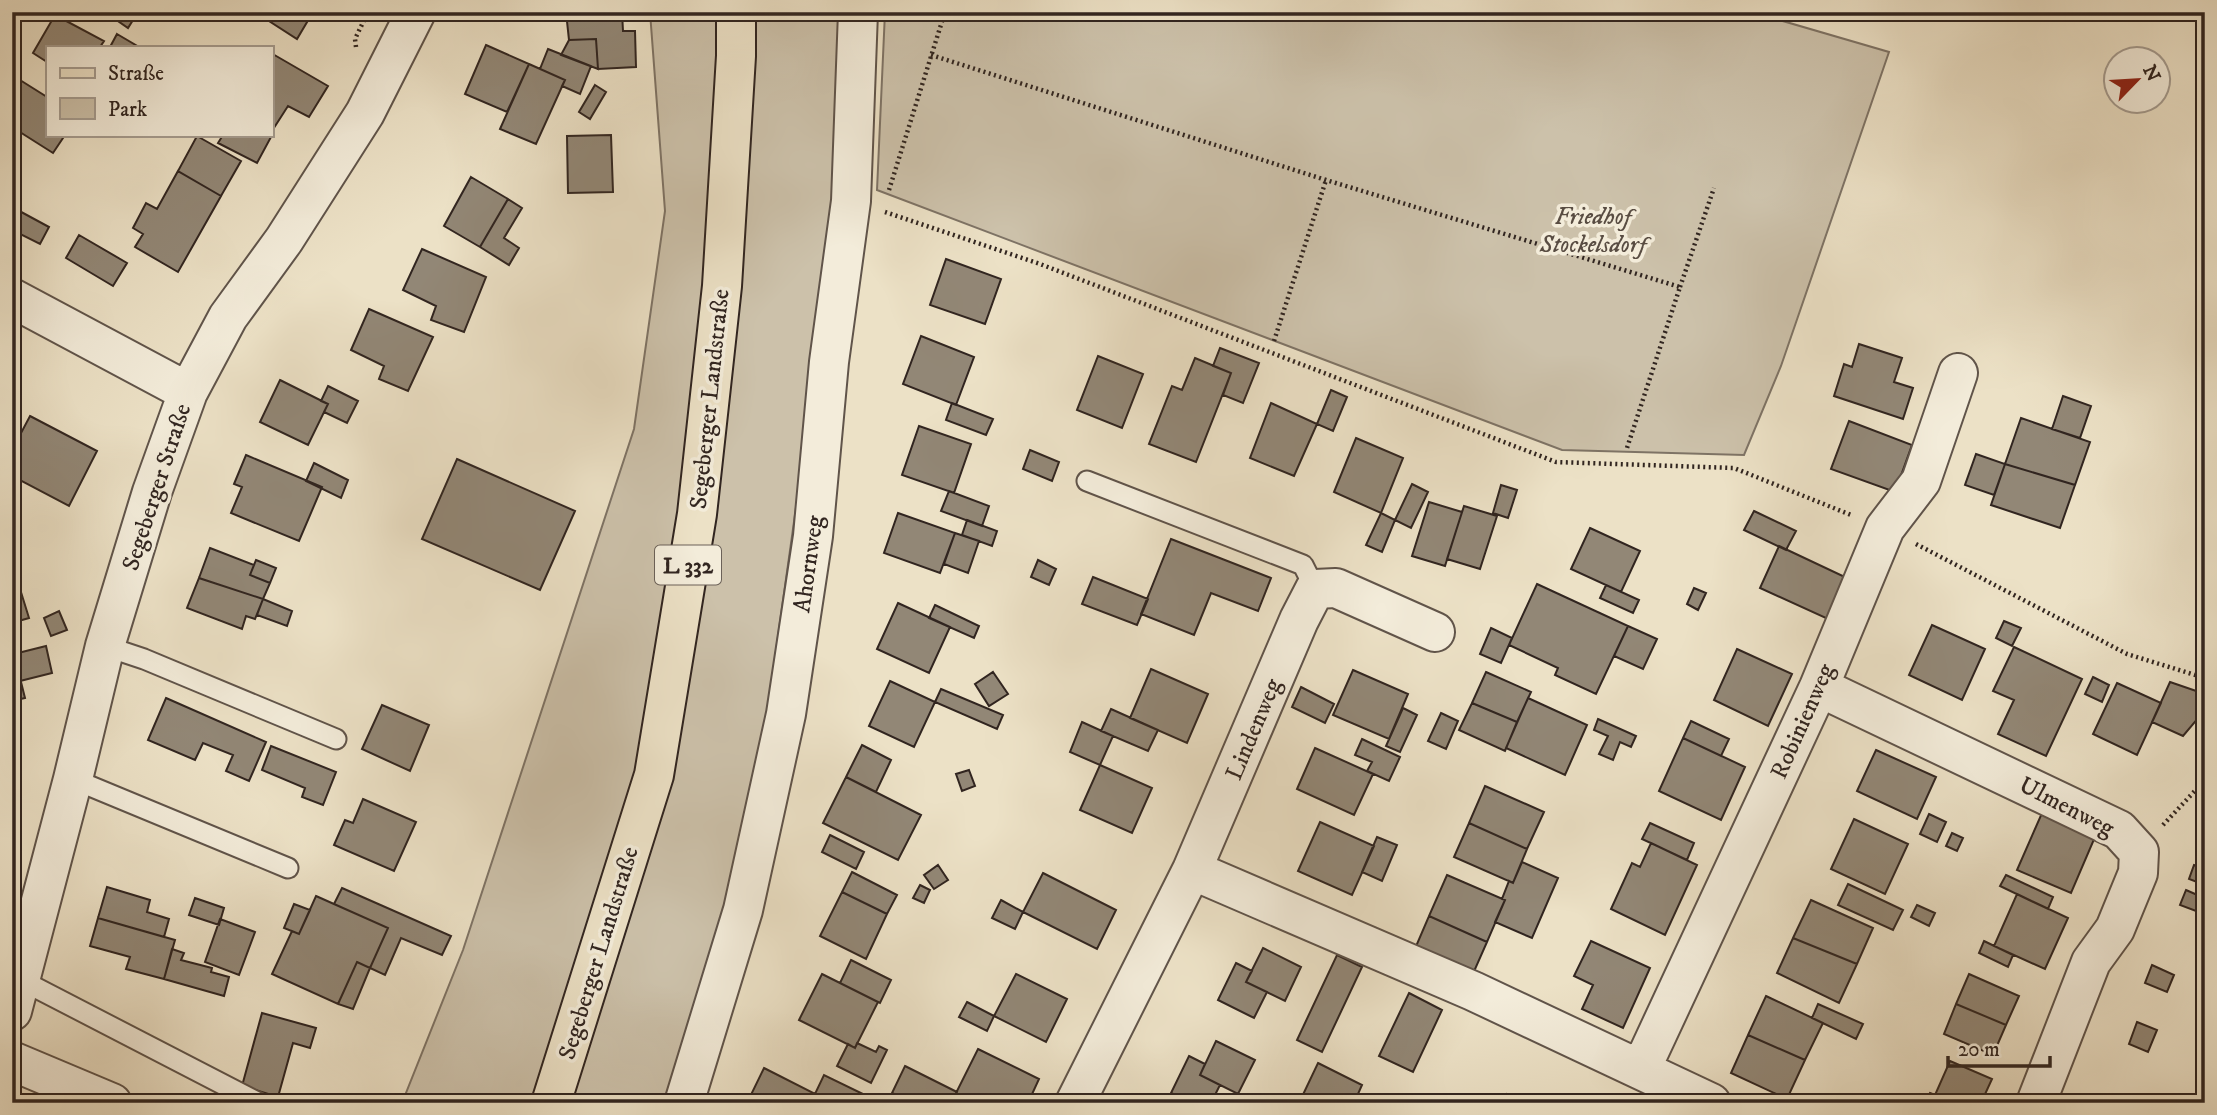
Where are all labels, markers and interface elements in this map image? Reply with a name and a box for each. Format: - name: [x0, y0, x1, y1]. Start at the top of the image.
- legend: [46, 46, 273, 136]
- north arrow: [2102, 46, 2172, 116]
- text: Straße: [108, 61, 164, 87]
- text: N: [2137, 62, 2165, 86]
- text: Park: [108, 97, 148, 123]
- park label: Friedhof Stockelsdorf: [1539, 202, 1652, 260]
- street label: Segeberger Landstraße: [684, 288, 736, 511]
- street label: Segeberger Straße: [116, 400, 198, 575]
- street label: Ahornweg: [787, 513, 831, 615]
- road number: L 332: [655, 545, 721, 584]
- street label: Robinienweg: [1764, 659, 1842, 784]
- street label: Lindenweg: [1219, 674, 1289, 785]
- street label: Ulmenweg: [2014, 770, 2120, 844]
- street label: Segeberger Landstraße: [552, 843, 646, 1063]
- scale bar: [1948, 1024, 2049, 1068]
- text: 20 m: [1958, 1037, 2000, 1063]

